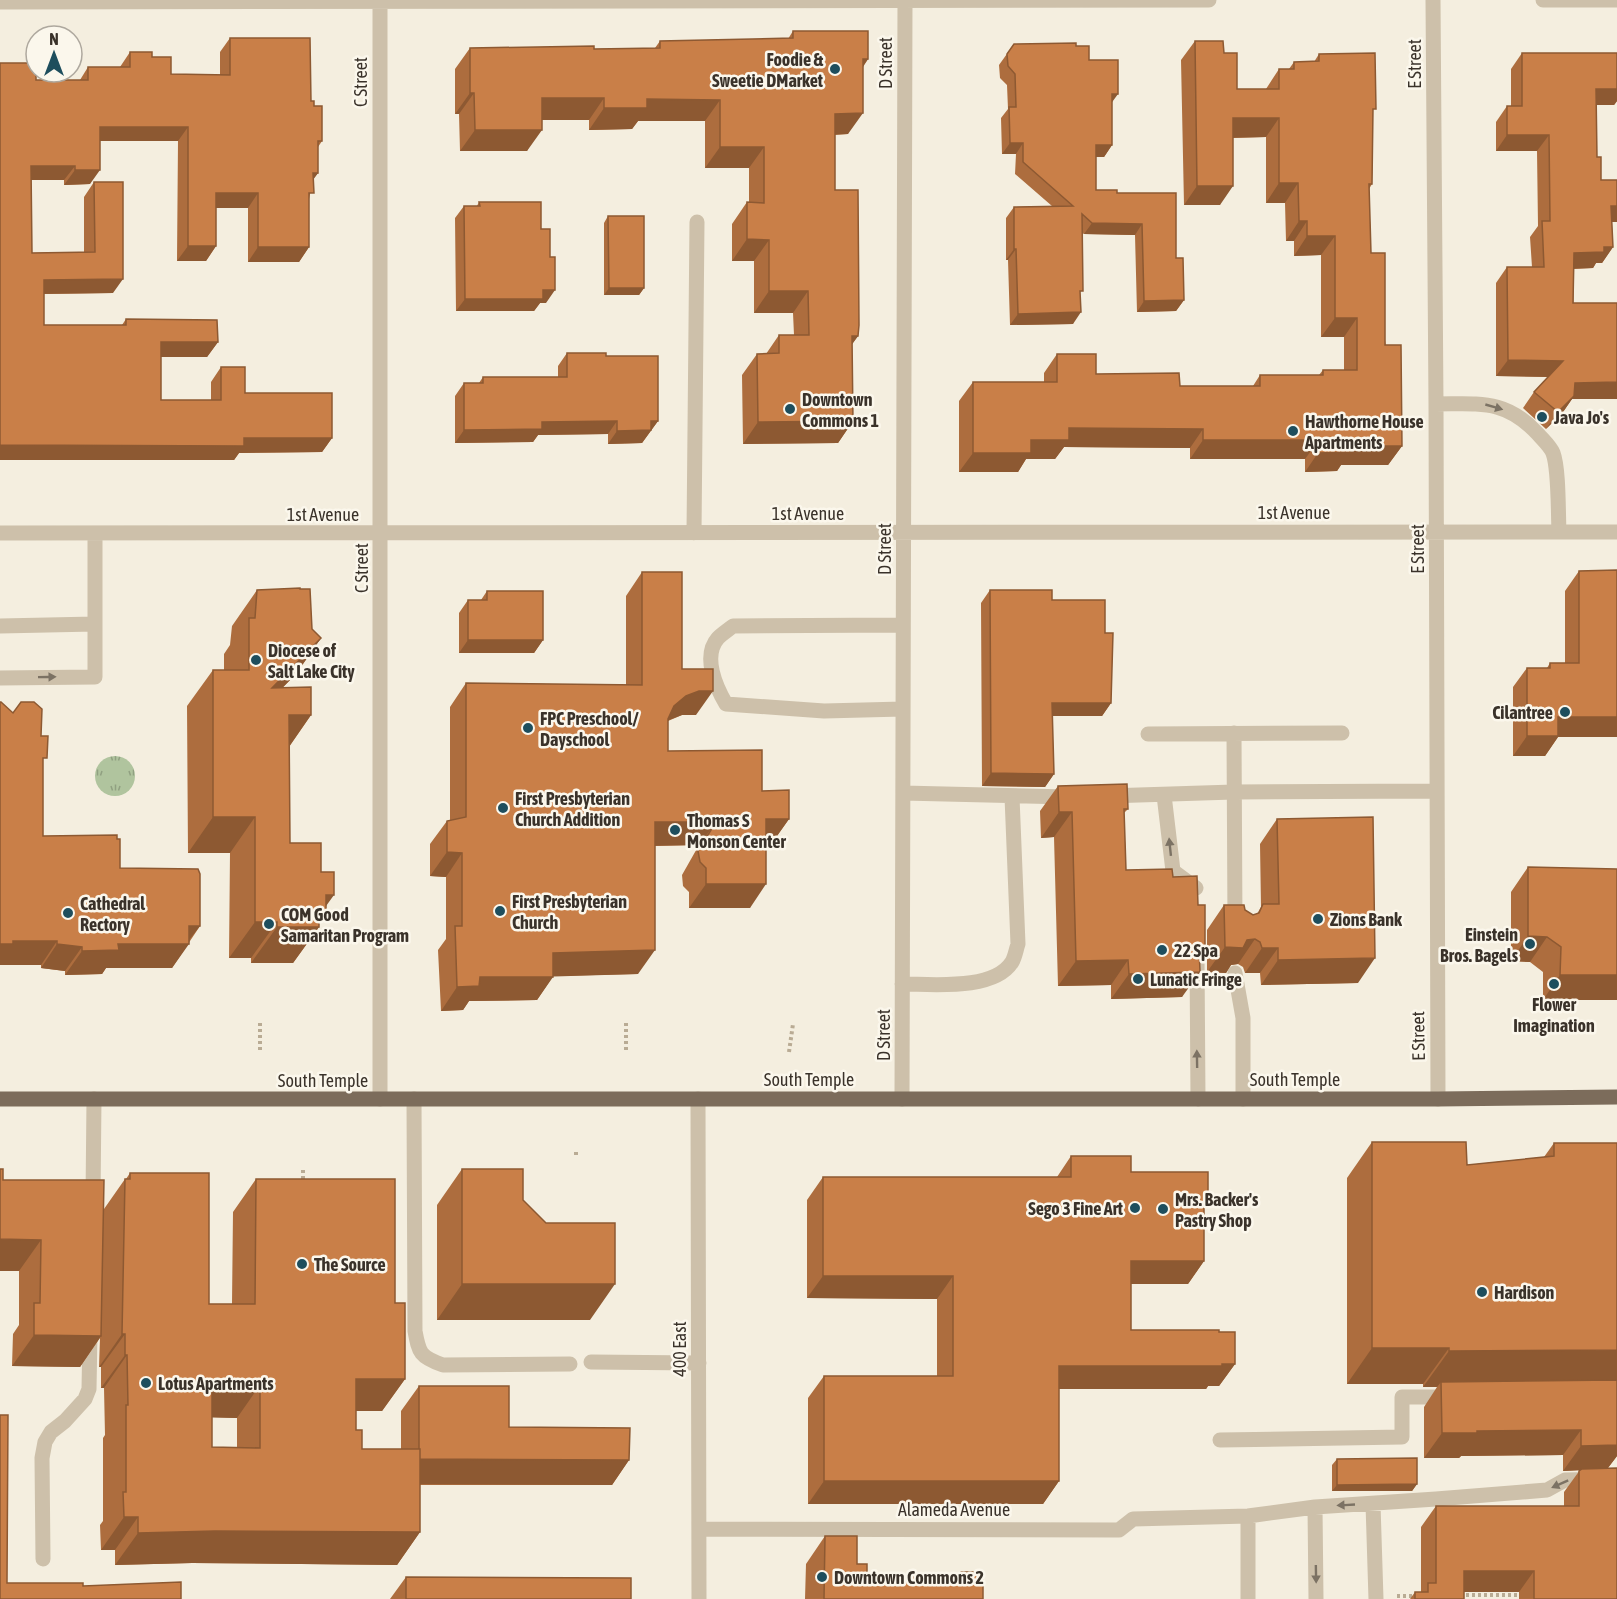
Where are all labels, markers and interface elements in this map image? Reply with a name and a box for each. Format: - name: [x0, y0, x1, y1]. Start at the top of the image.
- north arrow: [24, 24, 84, 84]
- text: N: [49, 30, 59, 48]
- street label: D Street: [875, 37, 896, 89]
- street label: E Street: [1404, 39, 1425, 89]
- place label: Foodie & Sweetie DMarket: [712, 49, 824, 91]
- street label: C Street: [350, 57, 371, 107]
- marker: Foodie & Sweetie DMarket: [828, 62, 842, 76]
- place label: Downtown Commons 1: [802, 389, 879, 431]
- marker: Downtown Commons 1: [783, 402, 797, 416]
- one-way arrow: [1485, 402, 1503, 412]
- place label: Java Jo's: [1553, 407, 1610, 428]
- marker: Java Jo's: [1535, 410, 1549, 424]
- place label: Hawthorne House Apartments: [1304, 411, 1424, 453]
- marker: Hawthorne House Apartments: [1286, 424, 1300, 438]
- street label: 1st Avenue: [1258, 502, 1330, 523]
- street label: 1st Avenue: [772, 503, 844, 524]
- street label: 1st Avenue: [287, 504, 359, 525]
- street label: D Street: [874, 523, 895, 575]
- street label: E Street: [1407, 524, 1428, 574]
- street label: C Street: [351, 543, 372, 593]
- place label: Diocese of Salt Lake City: [268, 640, 355, 682]
- marker: Diocese of Salt Lake City: [249, 653, 263, 667]
- one-way arrow: [38, 672, 57, 682]
- place label: Cilantree: [1492, 702, 1553, 723]
- marker: Cilantree: [1558, 705, 1572, 719]
- place label: FPC Preschool/ Dayschool: [540, 708, 639, 750]
- marker: FPC Preschool/ Dayschool: [521, 721, 535, 735]
- place label: First Presbyterian Church Addition: [515, 788, 630, 830]
- marker: First Presbyterian Church Addition: [496, 801, 510, 815]
- place label: Thomas S Monson Center: [687, 810, 786, 852]
- marker: Thomas S Monson Center: [668, 823, 682, 837]
- one-way arrow: [1165, 837, 1175, 856]
- place label: First Presbyterian Church: [512, 891, 627, 933]
- place label: Cathedral Rectory: [80, 893, 145, 935]
- place label: COM Good Samaritan Program: [281, 904, 409, 946]
- marker: First Presbyterian Church: [493, 904, 507, 918]
- marker: Cathedral Rectory: [61, 906, 75, 920]
- place label: Zions Bank: [1330, 909, 1403, 930]
- marker: Zions Bank: [1311, 912, 1325, 926]
- marker: COM Good Samaritan Program: [262, 917, 276, 931]
- place label: Einstein Bros. Bagels: [1440, 924, 1519, 966]
- marker: Einstein Bros. Bagels: [1523, 937, 1537, 951]
- place label: 22 Spa: [1174, 940, 1218, 961]
- marker: 22 Spa: [1155, 943, 1169, 957]
- place label: Lunatic Fringe: [1150, 969, 1242, 990]
- marker: Lunatic Fringe: [1131, 972, 1145, 986]
- marker: Flower Imagination: [1547, 977, 1561, 991]
- place label: Flower Imagination: [1513, 994, 1595, 1036]
- street label: D Street: [873, 1009, 894, 1061]
- street label: E Street: [1407, 1011, 1429, 1061]
- one-way arrow: [1193, 1049, 1202, 1068]
- street label: South Temple: [764, 1069, 854, 1090]
- street label: South Temple: [1250, 1069, 1340, 1090]
- street label: South Temple: [278, 1070, 368, 1091]
- place label: Mrs. Backer's Pastry Shop: [1175, 1189, 1259, 1231]
- place label: Sego 3 Fine Art: [1028, 1198, 1124, 1219]
- marker: Sego 3 Fine Art: [1128, 1201, 1142, 1215]
- marker: Mrs. Backer's Pastry Shop: [1156, 1202, 1170, 1216]
- place label: The Source: [314, 1254, 386, 1275]
- marker: The Source: [295, 1257, 309, 1271]
- place label: Hardison: [1494, 1282, 1555, 1303]
- marker: Hardison: [1475, 1285, 1489, 1299]
- street label: 400 East: [669, 1321, 690, 1377]
- place label: Lotus Apartments: [158, 1373, 274, 1394]
- marker: Lotus Apartments: [139, 1376, 153, 1390]
- one-way arrow: [1550, 1479, 1568, 1489]
- street label: Alameda Avenue: [898, 1499, 1010, 1520]
- one-way arrow: [1336, 1501, 1355, 1510]
- one-way arrow: [1311, 1564, 1321, 1583]
- place label: Downtown Commons 2: [834, 1567, 984, 1588]
- marker: Downtown Commons 2: [815, 1570, 829, 1584]

